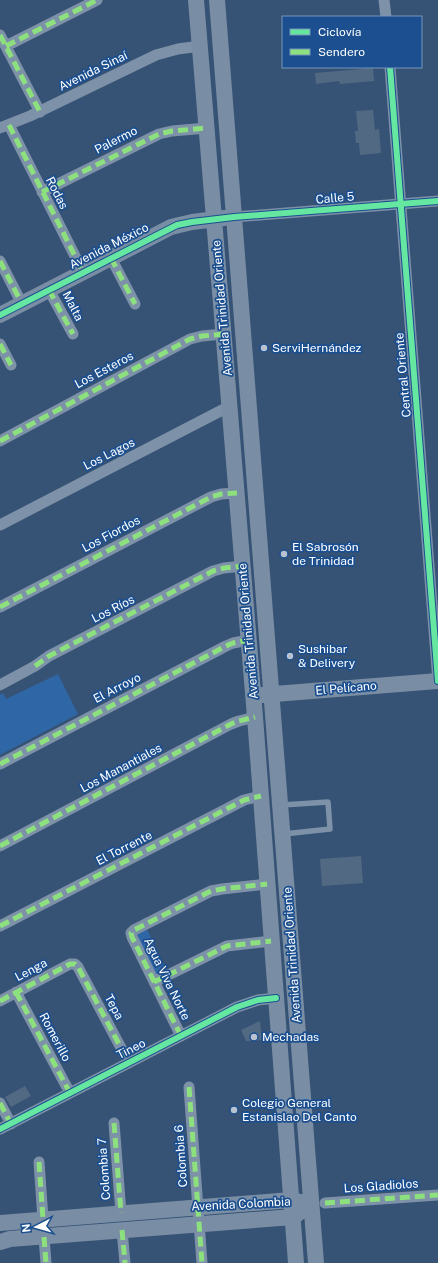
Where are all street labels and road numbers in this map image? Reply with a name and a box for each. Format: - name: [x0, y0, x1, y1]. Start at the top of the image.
- street label: Avenida Sinaí: [56, 48, 131, 94]
- street label: Palermo: [92, 123, 140, 157]
- street label: Rodas: [43, 174, 71, 212]
- street label: Calle 5: [315, 189, 355, 207]
- street label: Avenida México: [67, 220, 151, 272]
- street label: Avenida Trinidad Oriente: [209, 239, 235, 377]
- street label: Malta: [60, 289, 86, 323]
- street label: Central Oriente: [392, 332, 414, 418]
- street label: Los Esteros: [72, 349, 136, 391]
- street label: Los Lagos: [81, 435, 137, 473]
- street label: Los Fiordos: [80, 513, 142, 555]
- street label: Avenida Trinidad Oriente: [235, 562, 261, 700]
- street label: Los Ríos: [89, 592, 137, 626]
- street label: El Arroyo: [91, 670, 143, 706]
- street label: El Pelícano: [315, 678, 377, 698]
- street label: Los Manantiales: [78, 741, 164, 795]
- street label: El Torrente: [94, 828, 155, 868]
- street label: Avenida Trinidad Oriente: [280, 886, 304, 1024]
- street label: Agua Viva Norte: [141, 936, 193, 1023]
- street label: Lenga: [13, 956, 49, 984]
- street label: Tepa: [102, 992, 126, 1022]
- street label: Romerillo: [36, 1010, 74, 1064]
- street label: Tineo: [114, 1036, 148, 1062]
- street label: Colombia 6: [172, 1124, 190, 1188]
- street label: Colombia 7: [95, 1137, 113, 1201]
- street label: Los Gladiolos: [343, 1176, 419, 1196]
- street label: Avenida Colombia: [191, 1194, 291, 1214]

